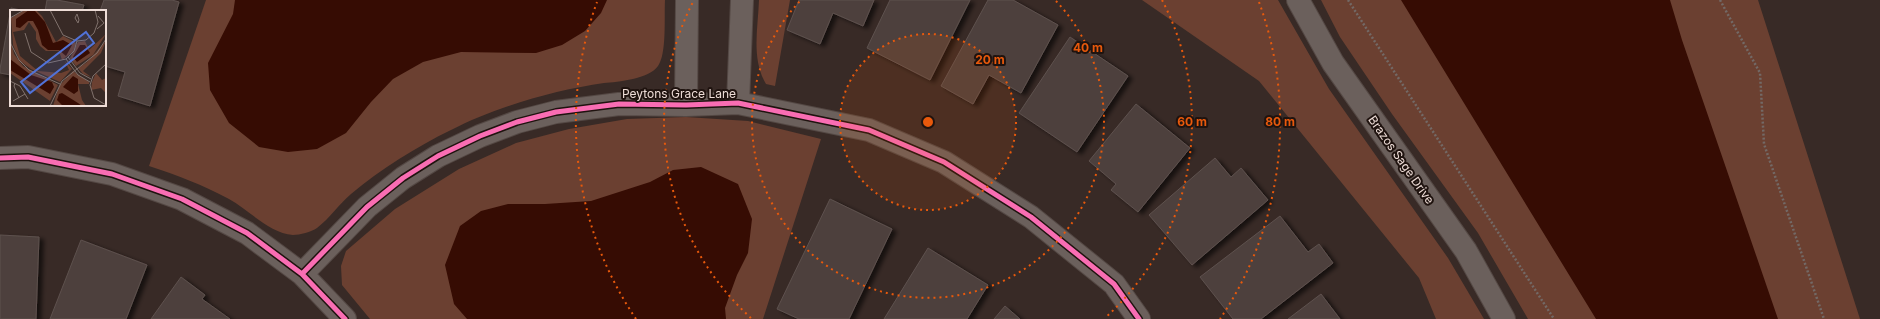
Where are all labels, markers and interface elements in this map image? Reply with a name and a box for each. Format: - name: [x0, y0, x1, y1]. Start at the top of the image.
- inset map: [10, 10, 106, 106]
- text: 40 m: [1073, 40, 1103, 55]
- text: 20 m: [975, 52, 1005, 67]
- street label: Peytons Grace Lane: [622, 86, 736, 101]
- street label: Brazos Sage Drive: [1365, 113, 1438, 207]
- text: 60 m: [1177, 114, 1207, 129]
- text: 80 m: [1265, 114, 1295, 129]
- centre of rings: [921, 115, 935, 129]

